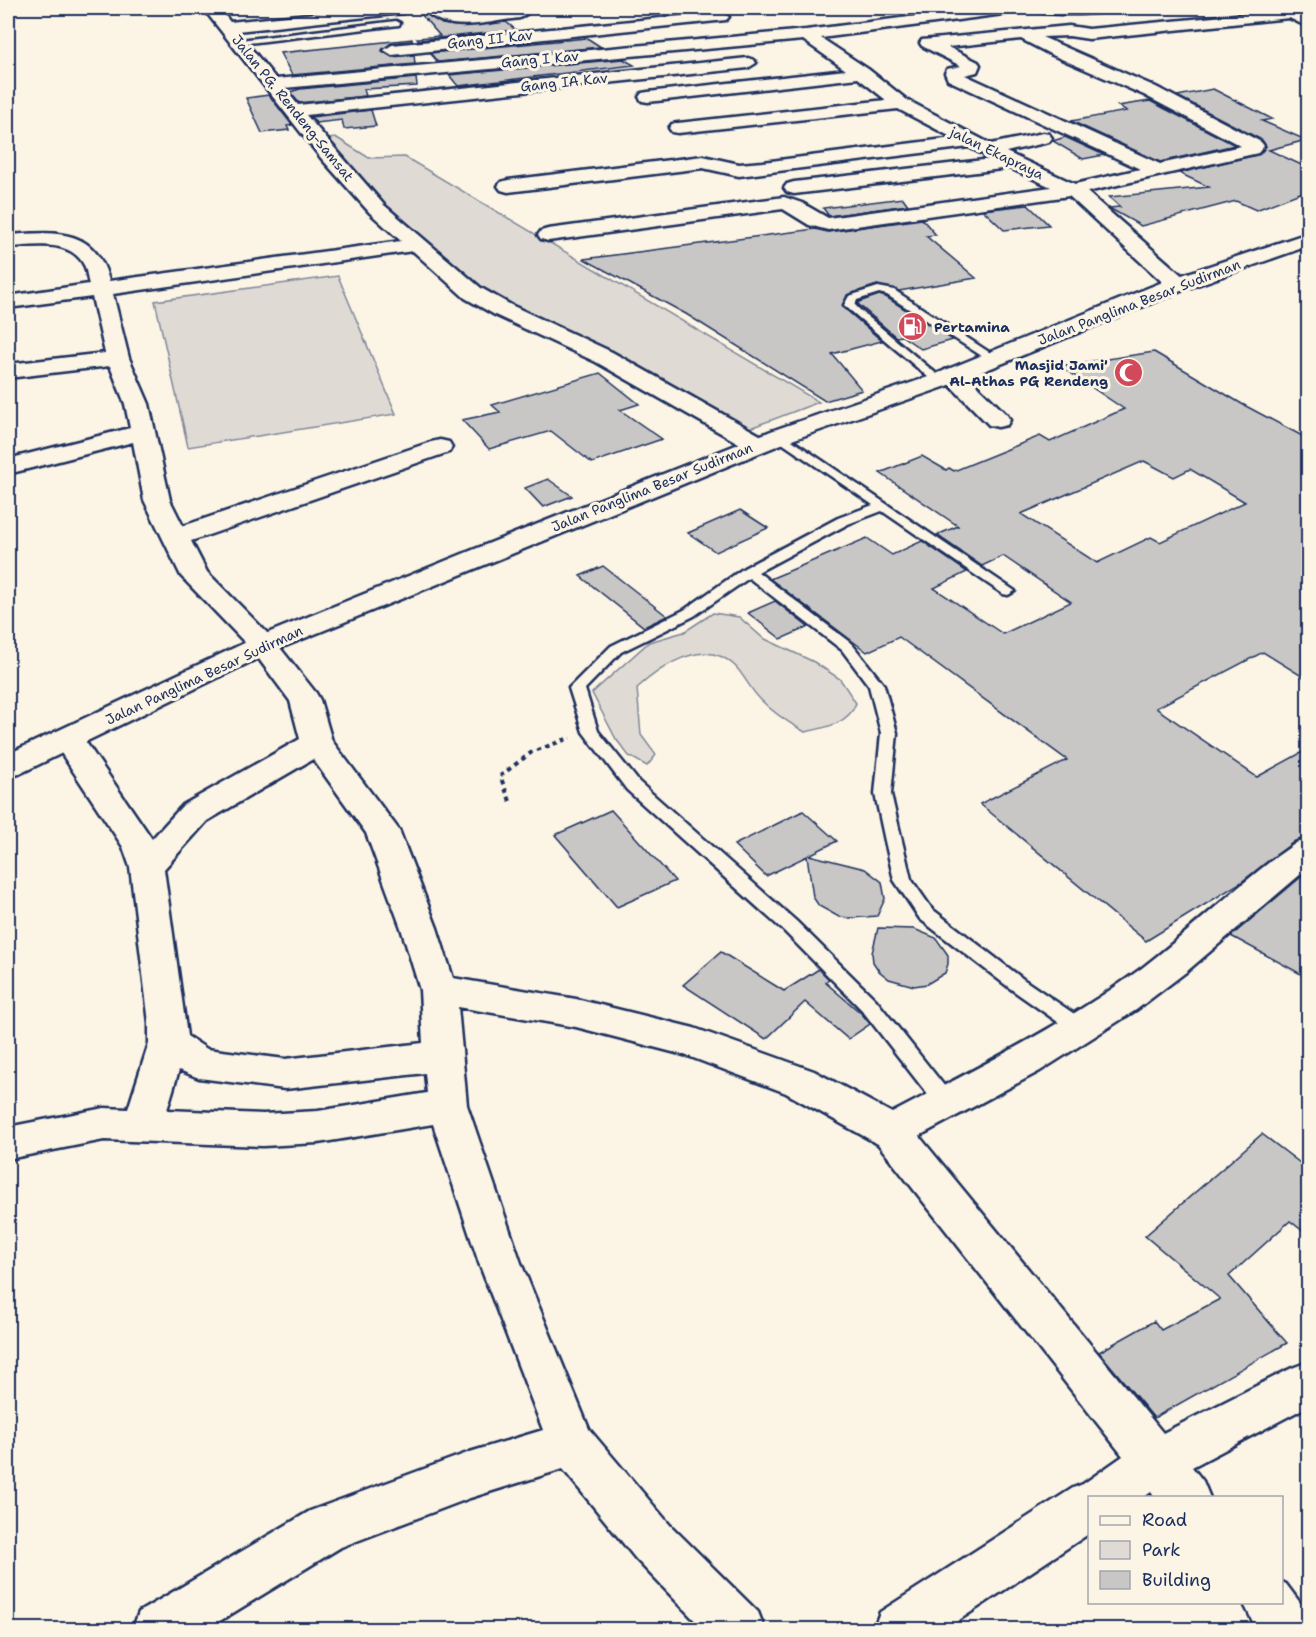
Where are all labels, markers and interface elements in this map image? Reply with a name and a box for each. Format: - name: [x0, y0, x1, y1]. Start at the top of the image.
- street label: Gang II Kav: [446, 26, 534, 52]
- street label: Jalan PG. Rendeng-Samsat: [228, 31, 358, 185]
- street label: Gang I Kav: [500, 47, 580, 71]
- street label: Gang IA Kav: [519, 68, 609, 96]
- street label: jalan Ekapraya: [946, 122, 1047, 184]
- street label: Jalan Panglima Besar Sudirman: [1035, 255, 1243, 349]
- fuel station icon: Pertamina: [897, 311, 929, 343]
- place label: Pertamina: [934, 318, 1010, 336]
- place label: Masjid Jami' Al-Athas PG Rendeng: [949, 356, 1108, 390]
- mosque icon: Masjid Jami' Al-Athas PG Rendeng: [1113, 357, 1145, 389]
- street label: Jalan Panglima Besar Sudirman: [549, 438, 756, 536]
- street label: Jalan Panglima Besar Sudirman: [103, 621, 306, 729]
- legend: [1088, 1496, 1283, 1604]
- text: Road: [1142, 1508, 1187, 1532]
- text: Park: [1142, 1538, 1181, 1562]
- text: Building: [1142, 1568, 1211, 1592]

